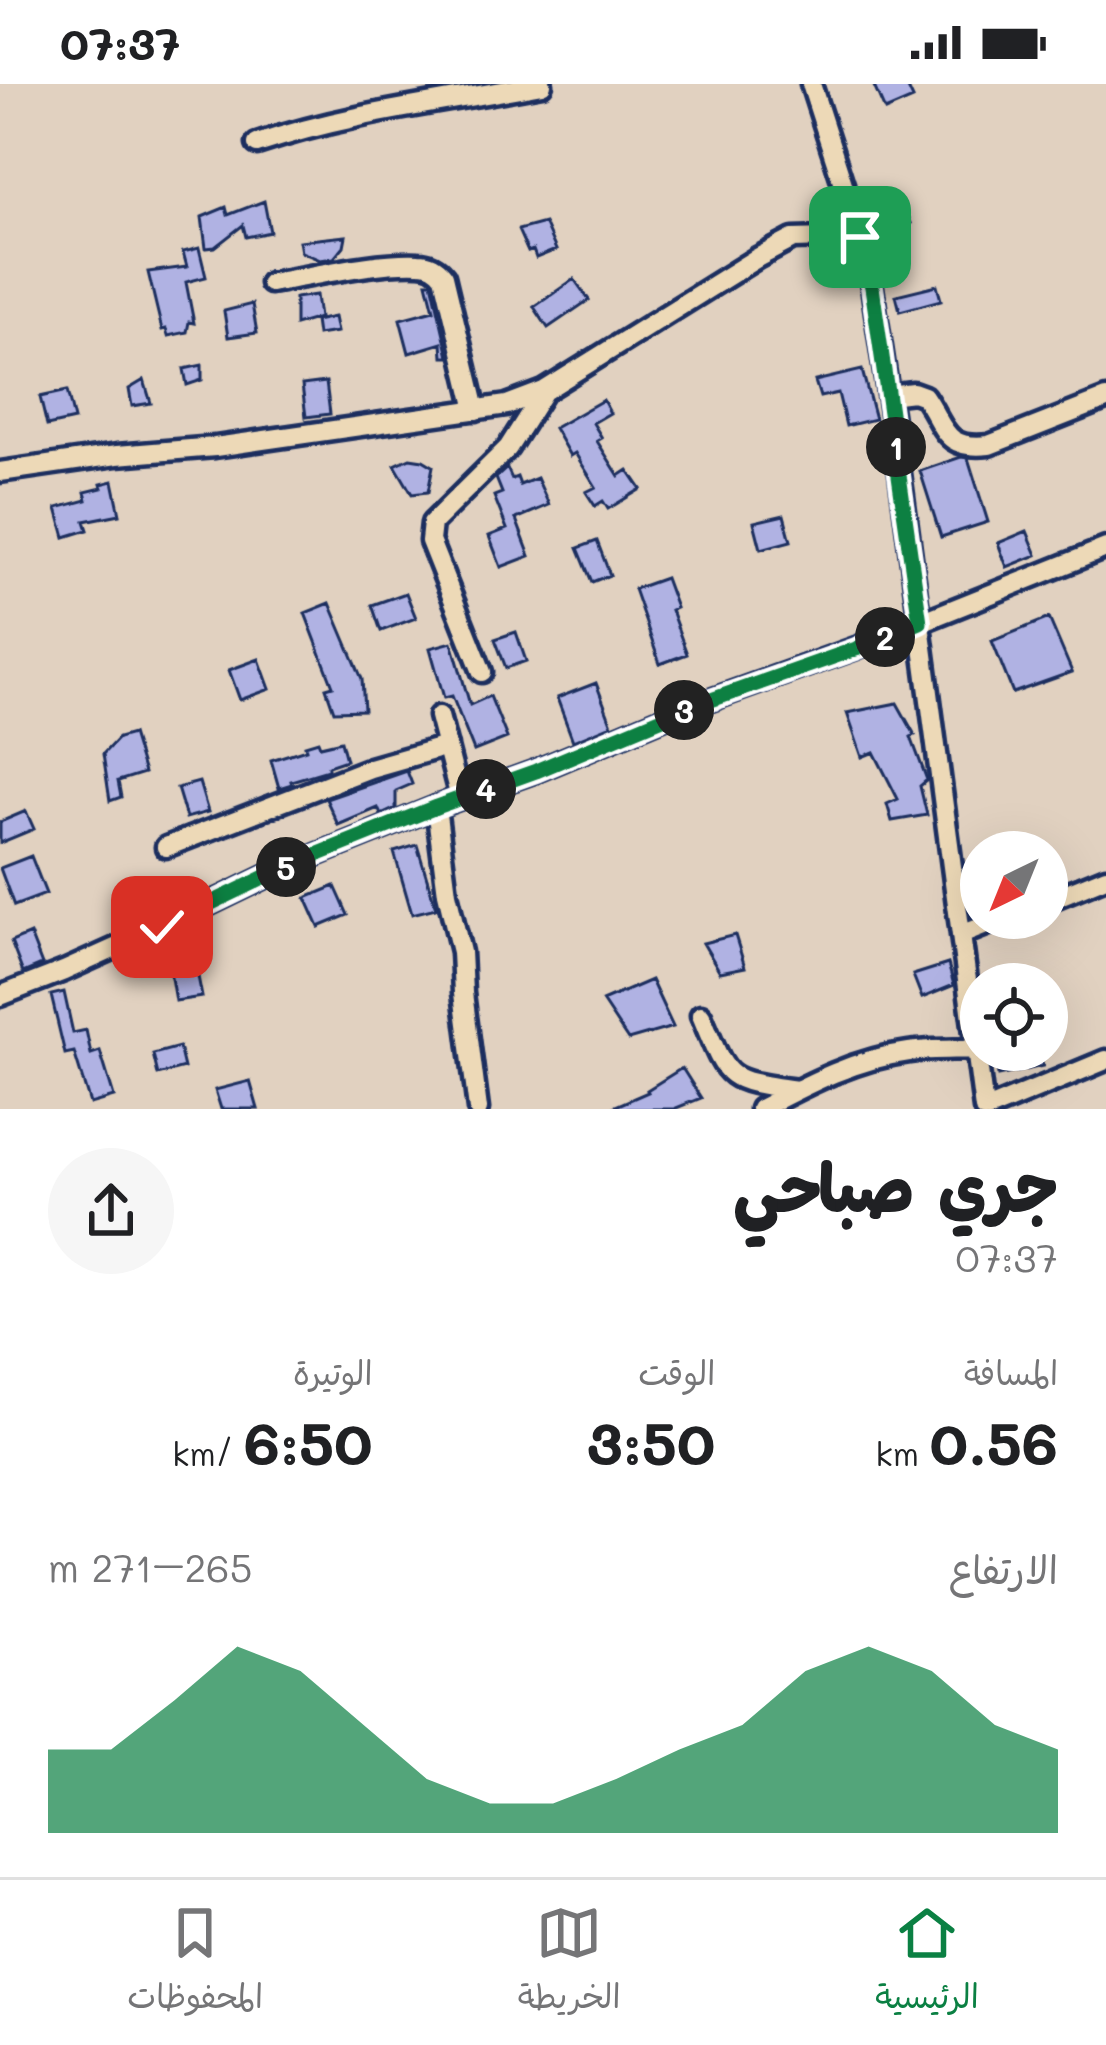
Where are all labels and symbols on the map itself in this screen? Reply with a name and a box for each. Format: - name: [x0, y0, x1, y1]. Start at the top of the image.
- pin: [809, 186, 911, 288]
- pin: 1: [866, 417, 926, 477]
- pin: 2: [855, 607, 915, 667]
- pin: 3: [654, 680, 714, 740]
- pin: 4: [456, 759, 516, 819]
- north arrow: [960, 831, 1068, 939]
- pin: 5: [256, 837, 316, 897]
- pin: [111, 876, 213, 978]

